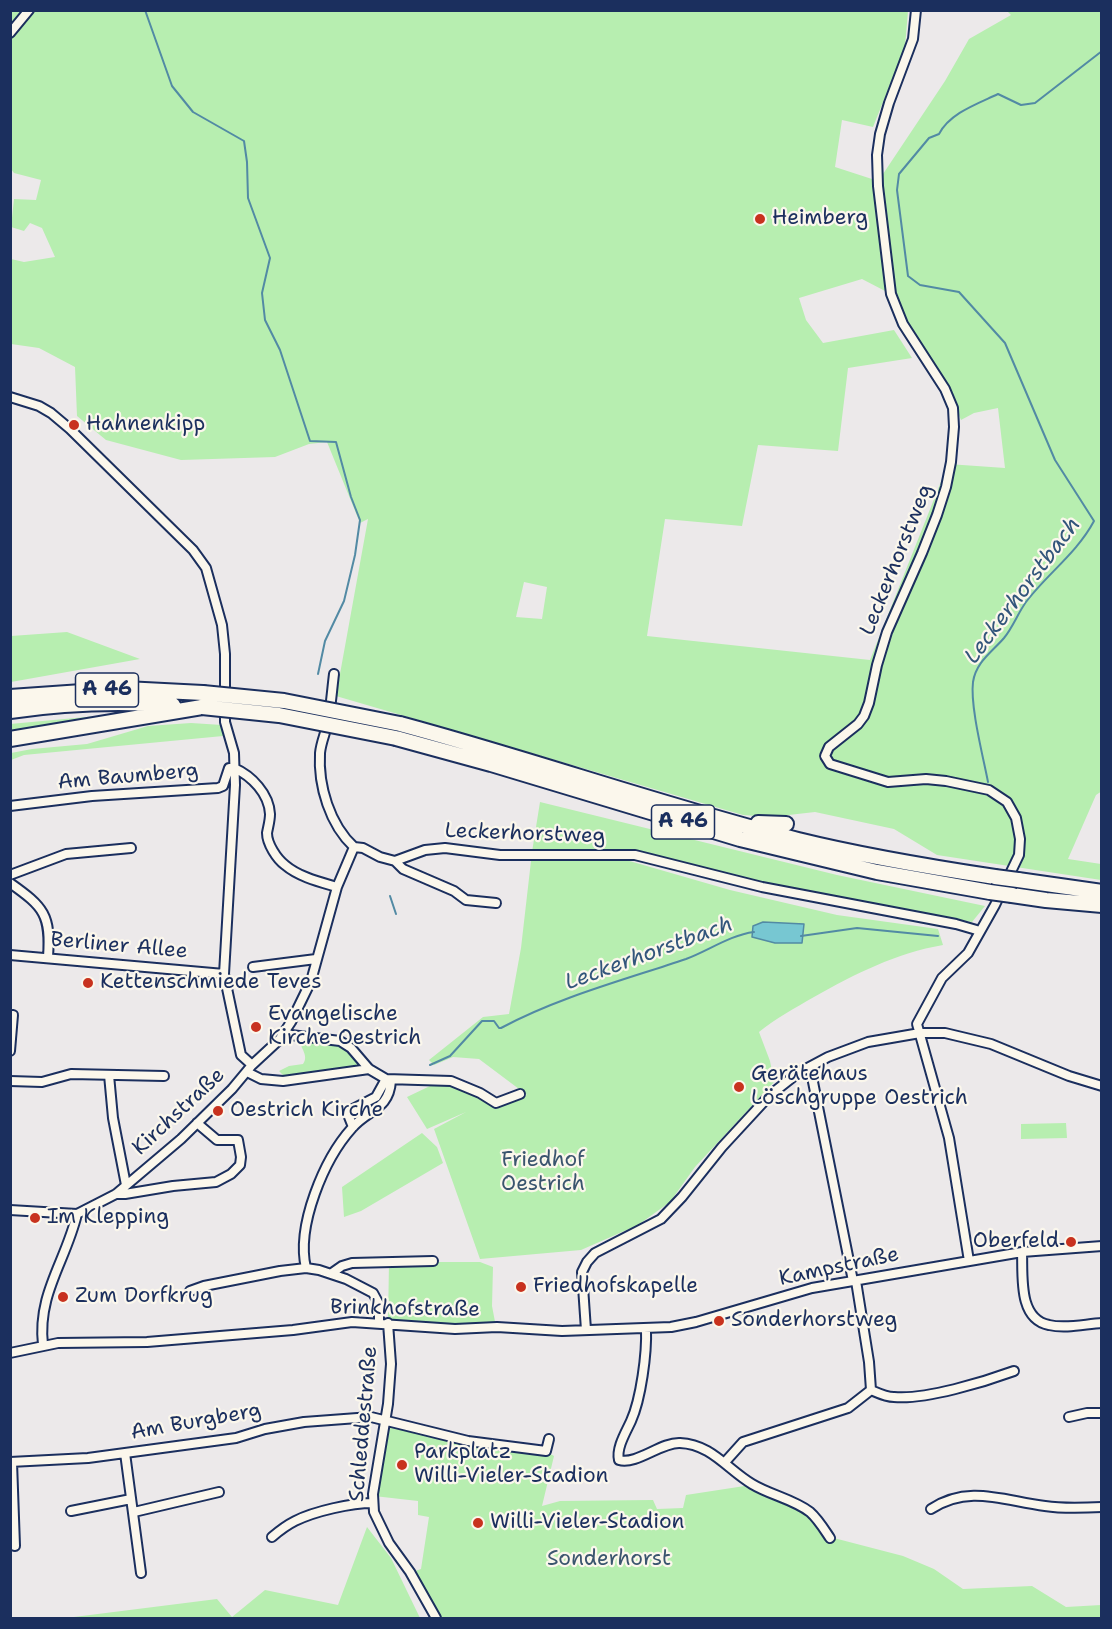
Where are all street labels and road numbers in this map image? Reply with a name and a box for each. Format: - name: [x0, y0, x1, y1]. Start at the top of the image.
- street label: Leckerhorstweg: [855, 481, 939, 639]
- road number: A 46: [76, 673, 138, 707]
- street label: Am Baumberg: [57, 758, 199, 796]
- road number: A 46: [652, 805, 714, 839]
- street label: Leckerhorstweg: [444, 819, 606, 849]
- street label: Berliner Allee: [49, 927, 189, 965]
- street label: Kirchstraße: [128, 1063, 230, 1161]
- street label: Kampstraße: [777, 1242, 901, 1292]
- street label: Brinkhofstraße: [330, 1295, 480, 1323]
- street label: Schleddestraße: [345, 1345, 383, 1503]
- street label: Am Burgberg: [129, 1398, 263, 1446]

